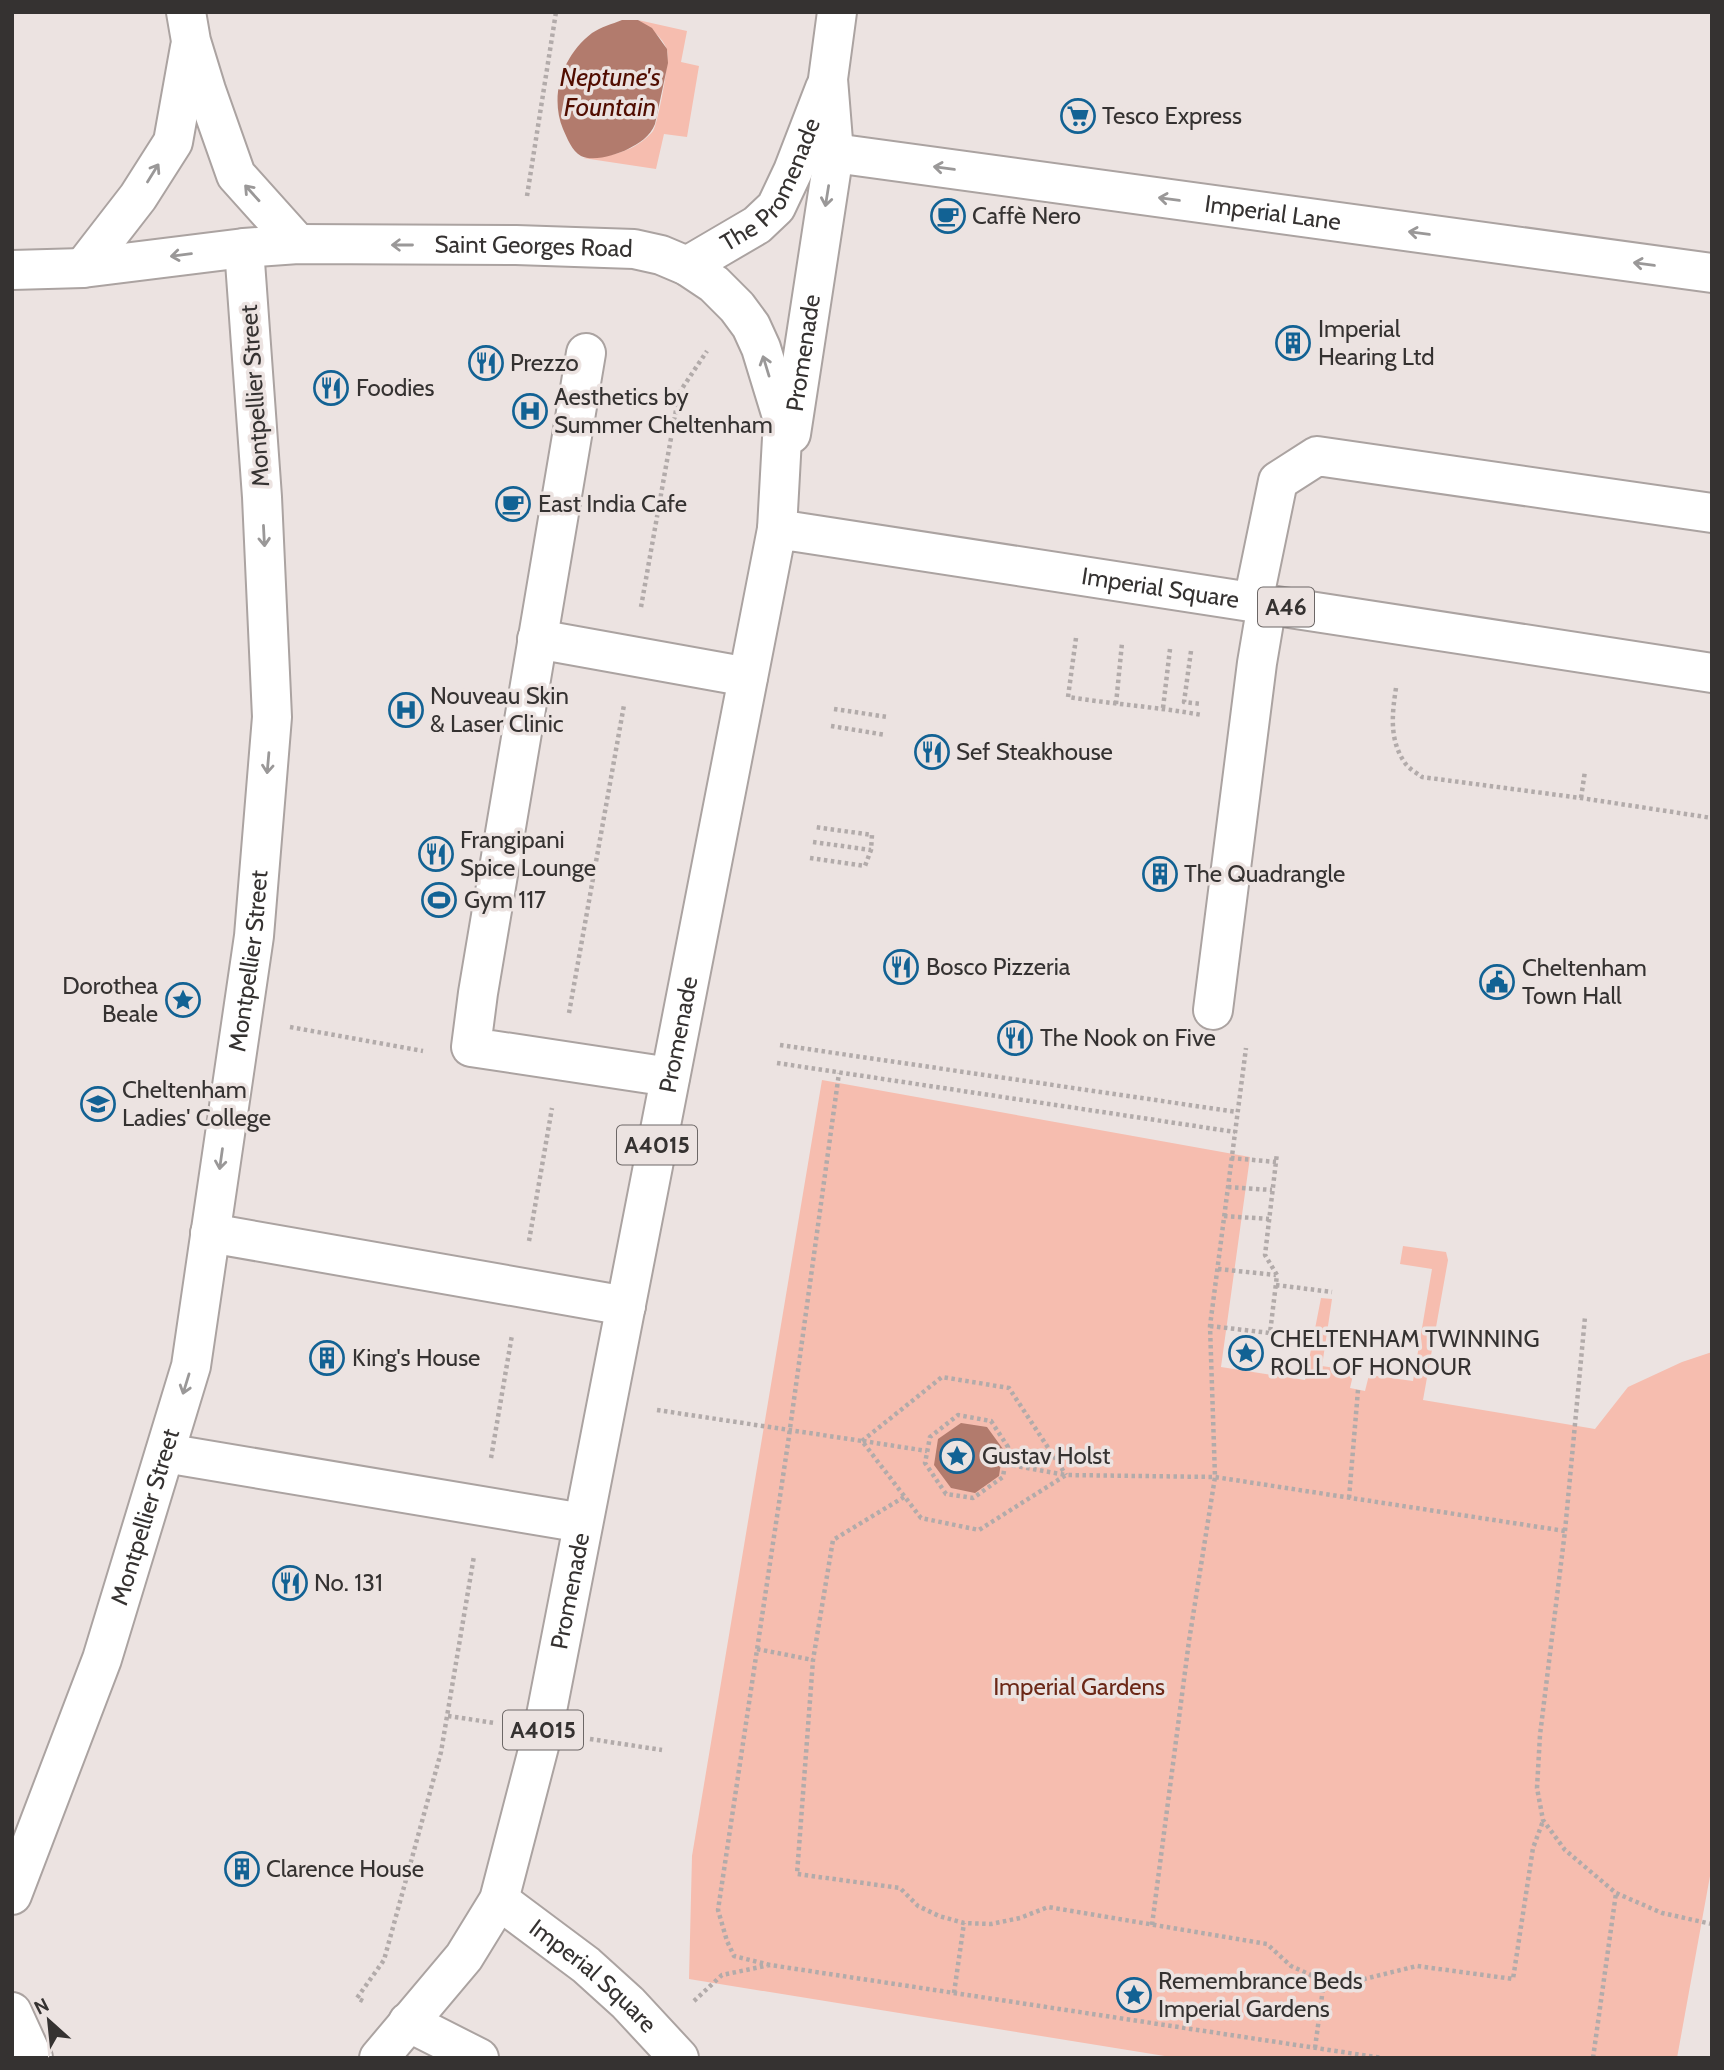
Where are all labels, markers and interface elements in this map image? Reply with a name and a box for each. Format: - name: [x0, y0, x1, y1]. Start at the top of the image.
- water label: Neptune's Fountain: [559, 61, 661, 123]
- supermarket icon: Tesco Express: [1059, 97, 1097, 135]
- place label: Tesco Express: [1102, 101, 1242, 130]
- street label: The Promenade: [715, 114, 826, 257]
- one-way arrow: [933, 162, 955, 175]
- one-way arrow: [146, 164, 160, 184]
- one-way arrow: [820, 184, 833, 206]
- one-way arrow: [244, 185, 261, 202]
- street label: Imperial Lane: [1203, 189, 1343, 236]
- one-way arrow: [1158, 192, 1181, 205]
- cafe icon: Caffè Nero: [929, 197, 967, 235]
- place label: Caffè Nero: [972, 201, 1081, 230]
- one-way arrow: [1408, 226, 1431, 239]
- street label: Saint Georges Road: [434, 230, 633, 263]
- one-way arrow: [390, 238, 413, 252]
- one-way arrow: [171, 249, 193, 262]
- one-way arrow: [1633, 257, 1656, 270]
- street label: Promenade: [780, 292, 826, 413]
- street label: Montpellier Street: [234, 304, 275, 488]
- place label: Imperial Hearing Ltd: [1318, 314, 1435, 371]
- building icon: Imperial Hearing Ltd: [1274, 324, 1312, 362]
- restaurant icon: Prezzo: [467, 344, 505, 382]
- place label: Prezzo: [510, 348, 579, 377]
- one-way arrow: [759, 355, 772, 377]
- restaurant icon: Foodies: [312, 369, 350, 407]
- place label: Foodies: [356, 373, 435, 402]
- place label: Aesthetics by Summer Cheltenham: [554, 382, 773, 439]
- hospital icon: Aesthetics by Summer Cheltenham: [511, 392, 549, 430]
- cafe icon: East India Cafe: [494, 485, 532, 523]
- place label: East India Cafe: [538, 489, 687, 518]
- one-way arrow: [258, 524, 271, 547]
- street label: Imperial Square: [1080, 561, 1241, 614]
- road number: A46: [1258, 587, 1314, 626]
- place label: Nouveau Skin & Laser Clinic: [430, 681, 569, 738]
- hospital icon: Nouveau Skin & Laser Clinic: [387, 691, 425, 729]
- restaurant icon: Sef Steakhouse: [913, 733, 951, 771]
- place label: Sef Steakhouse: [956, 737, 1113, 766]
- one-way arrow: [262, 751, 275, 774]
- place label: Frangipani Spice Lounge: [460, 825, 596, 882]
- restaurant icon: Frangipani Spice Lounge: [417, 835, 455, 873]
- building icon: The Quadrangle: [1141, 855, 1179, 893]
- place label: The Quadrangle: [1184, 859, 1345, 888]
- street label: Montpellier Street: [222, 869, 273, 1054]
- sports icon: Gym 117: [420, 881, 458, 919]
- place label: Gym 117: [464, 885, 546, 914]
- restaurant icon: Bosco Pizzeria: [882, 948, 920, 986]
- place label: Bosco Pizzeria: [926, 952, 1071, 981]
- place label: Cheltenham Town Hall: [1522, 953, 1647, 1010]
- public building icon: Cheltenham Town Hall: [1478, 963, 1516, 1001]
- place label: Dorothea Beale: [62, 971, 158, 1028]
- street label: Promenade: [653, 974, 704, 1095]
- place icon: Dorothea Beale: [164, 981, 202, 1019]
- restaurant icon: The Nook on Five: [996, 1019, 1034, 1057]
- place label: The Nook on Five: [1040, 1023, 1216, 1052]
- place label: Cheltenham Ladies' College: [122, 1075, 271, 1132]
- school or university icon: Cheltenham Ladies' College: [79, 1085, 117, 1123]
- road number: A4015: [617, 1126, 697, 1164]
- one-way arrow: [214, 1147, 227, 1170]
- place label: CHELTENHAM TWINNING ROLL OF HONOUR: [1270, 1324, 1540, 1381]
- place icon: CHELTENHAM TWINNING ROLL OF HONOUR: [1227, 1334, 1265, 1372]
- building icon: King's House: [308, 1339, 346, 1377]
- place label: King's House: [352, 1343, 480, 1372]
- one-way arrow: [178, 1373, 191, 1395]
- street label: Montpellier Street: [104, 1425, 185, 1609]
- place icon: Gustav Holst: [938, 1437, 976, 1475]
- place label: Gustav Holst: [982, 1441, 1110, 1470]
- street label: Promenade: [544, 1530, 595, 1652]
- restaurant icon: No. 131: [271, 1564, 309, 1602]
- place label: No. 131: [314, 1568, 383, 1597]
- park label: Imperial Gardens: [993, 1672, 1165, 1701]
- road number: A4015: [503, 1710, 583, 1750]
- building icon: Clarence House: [223, 1850, 261, 1888]
- place label: Clarence House: [266, 1854, 424, 1883]
- street label: Imperial Square: [524, 1913, 663, 2038]
- place label: Remembrance Beds Imperial Gardens: [1158, 1966, 1363, 2023]
- place icon: Remembrance Beds Imperial Gardens: [1115, 1976, 1153, 2014]
- north arrow: [14, 1986, 84, 2056]
- text: N: [30, 1993, 53, 2020]

